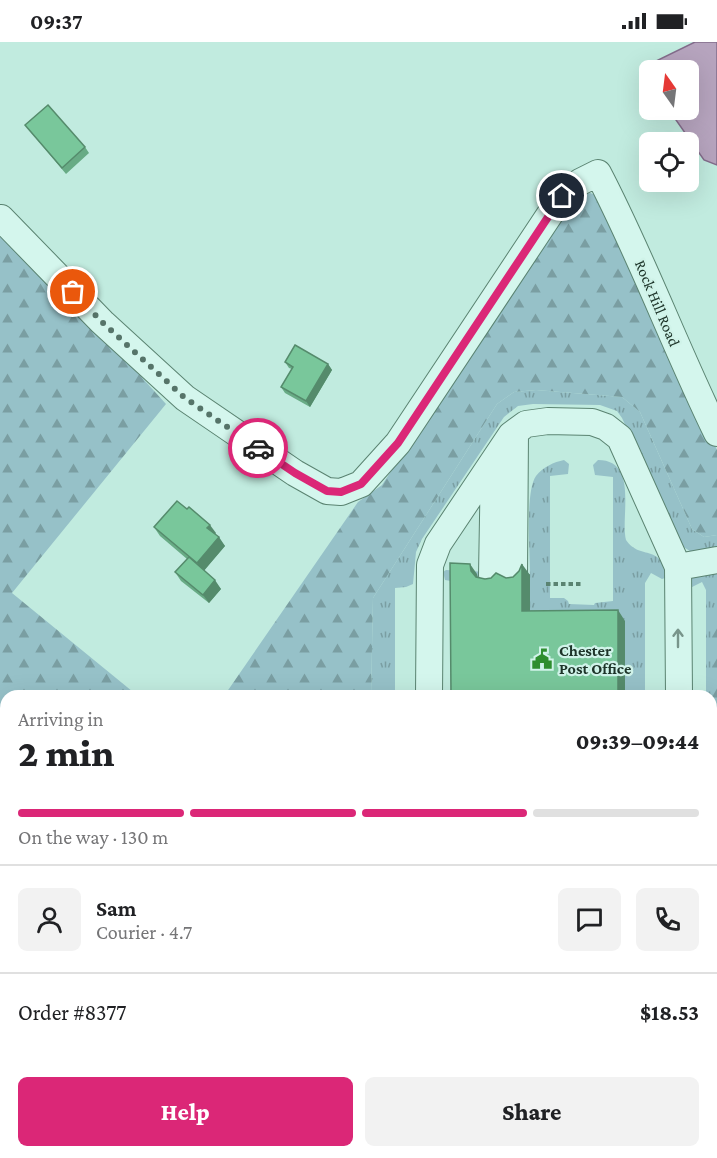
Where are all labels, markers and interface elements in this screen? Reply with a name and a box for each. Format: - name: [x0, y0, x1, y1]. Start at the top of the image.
- text: 09:37: [30, 9, 83, 34]
- north arrow: [639, 60, 699, 120]
- map controls: [639, 60, 699, 192]
- button: locate: [639, 132, 699, 192]
- pin: [536, 170, 587, 221]
- icon: home: [545, 179, 578, 212]
- street label: Rock Hill Road: [632, 257, 684, 350]
- pin: [47, 266, 98, 317]
- icon: bag: [56, 275, 89, 308]
- courier: [228, 418, 288, 478]
- icon: car: [242, 432, 275, 465]
- one-way arrow: [672, 628, 684, 648]
- place label: Chester Post Office: [559, 642, 632, 677]
- public building icon: Chester Post Office: [530, 647, 554, 671]
- text: Arriving in: [18, 708, 103, 730]
- text: 09:39–09:44: [576, 729, 699, 754]
- text: 2 min: [18, 731, 114, 774]
- text: On the way · 130 m: [18, 826, 168, 848]
- button: person: [18, 888, 81, 951]
- button: chat: [558, 888, 621, 951]
- button: phone: [636, 888, 699, 951]
- text: Sam: [96, 896, 136, 921]
- text: Courier · 4.7: [96, 921, 192, 943]
- text: Order #8377: [18, 1000, 127, 1025]
- text: $18.53: [640, 1000, 699, 1025]
- button: Help: [18, 1077, 353, 1146]
- button: Share: [365, 1077, 699, 1146]

